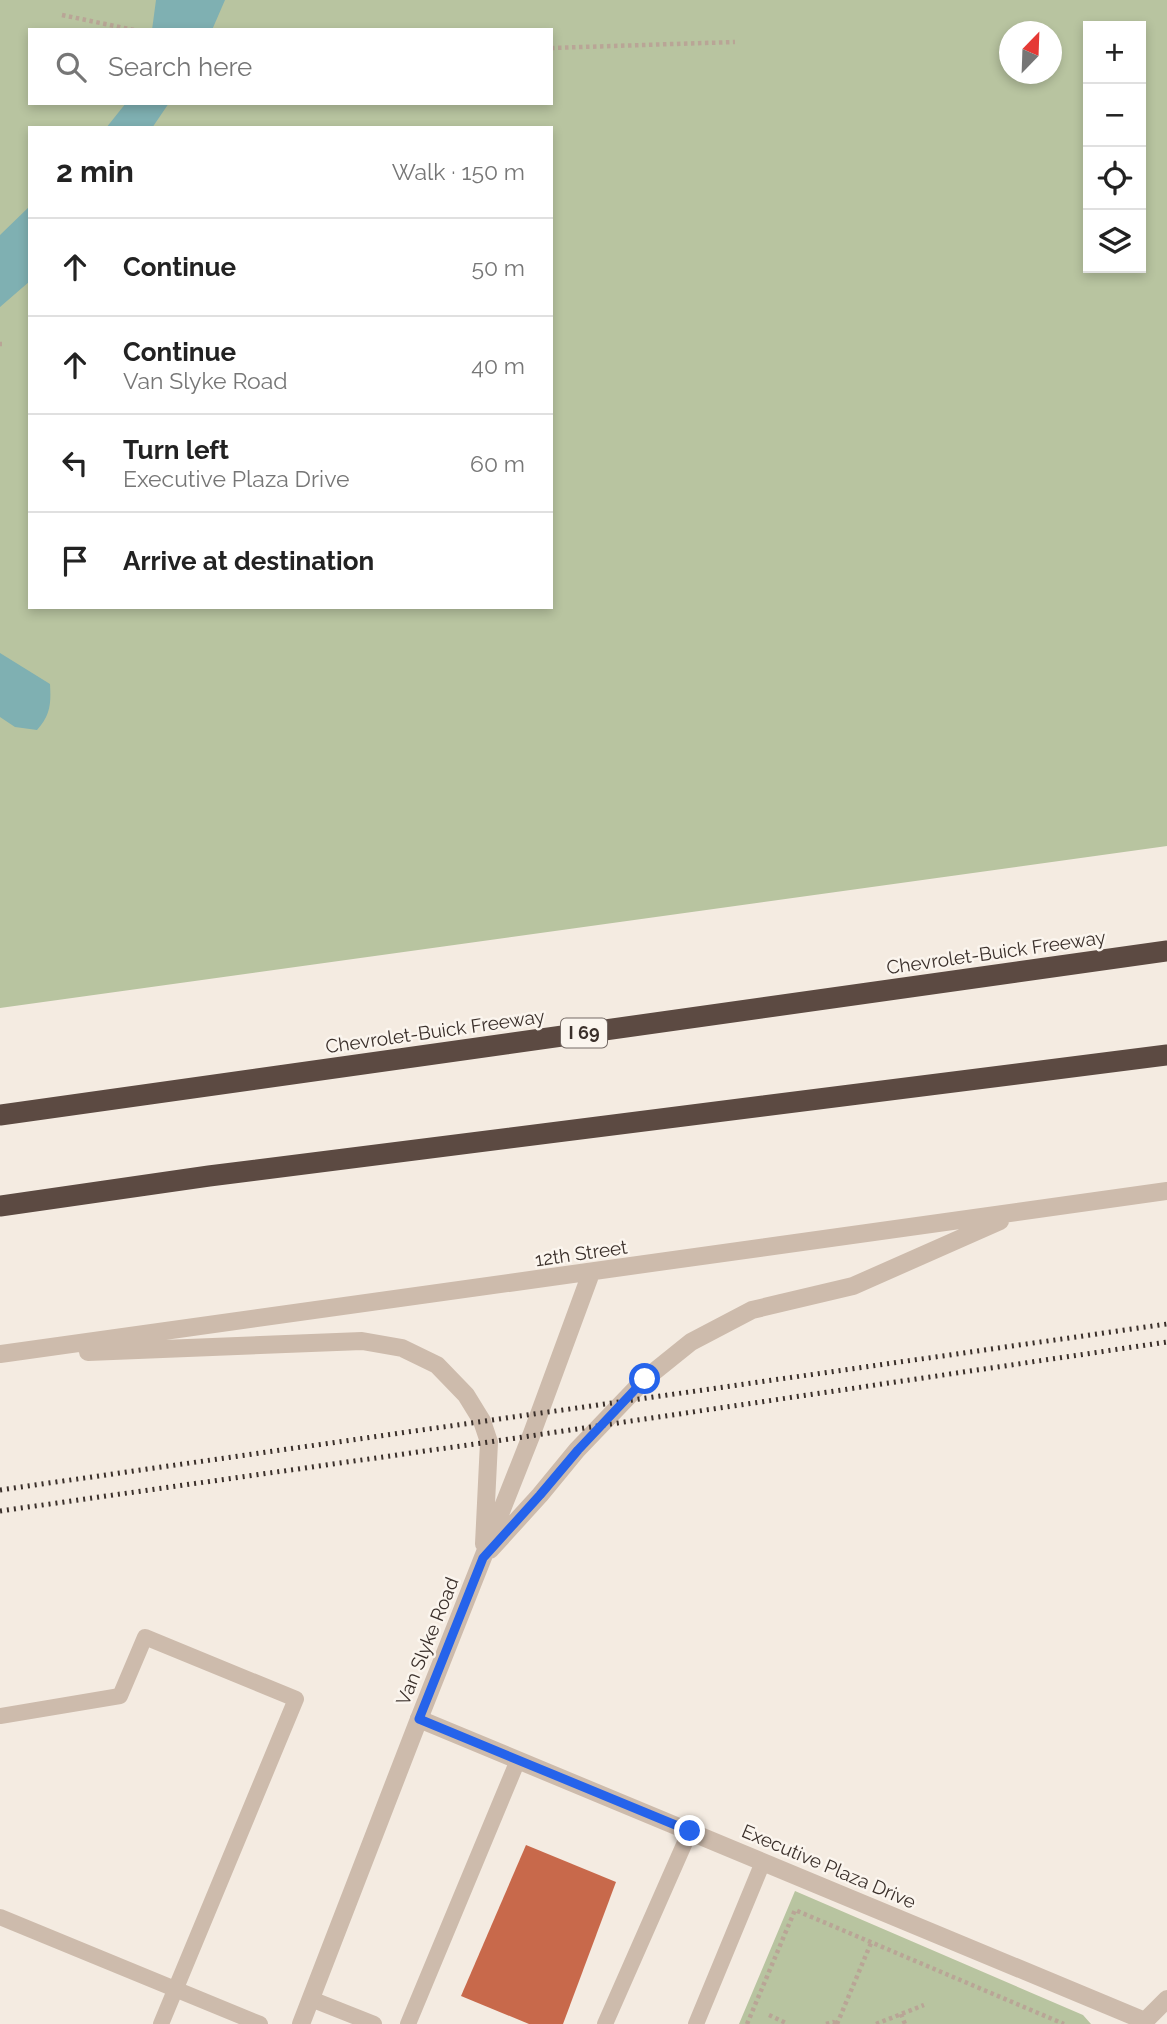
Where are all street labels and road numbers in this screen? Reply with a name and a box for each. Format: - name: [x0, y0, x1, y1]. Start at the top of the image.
- street label: Chevrolet-Buick Freeway: [885, 926, 1107, 978]
- street label: Chevrolet-Buick Freeway: [324, 1005, 546, 1057]
- road number: I 69: [561, 1018, 607, 1048]
- street label: 12th Street: [533, 1236, 629, 1270]
- street label: Van Slyke Road: [391, 1574, 463, 1708]
- street label: Executive Plaza Drive: [739, 1819, 919, 1913]

